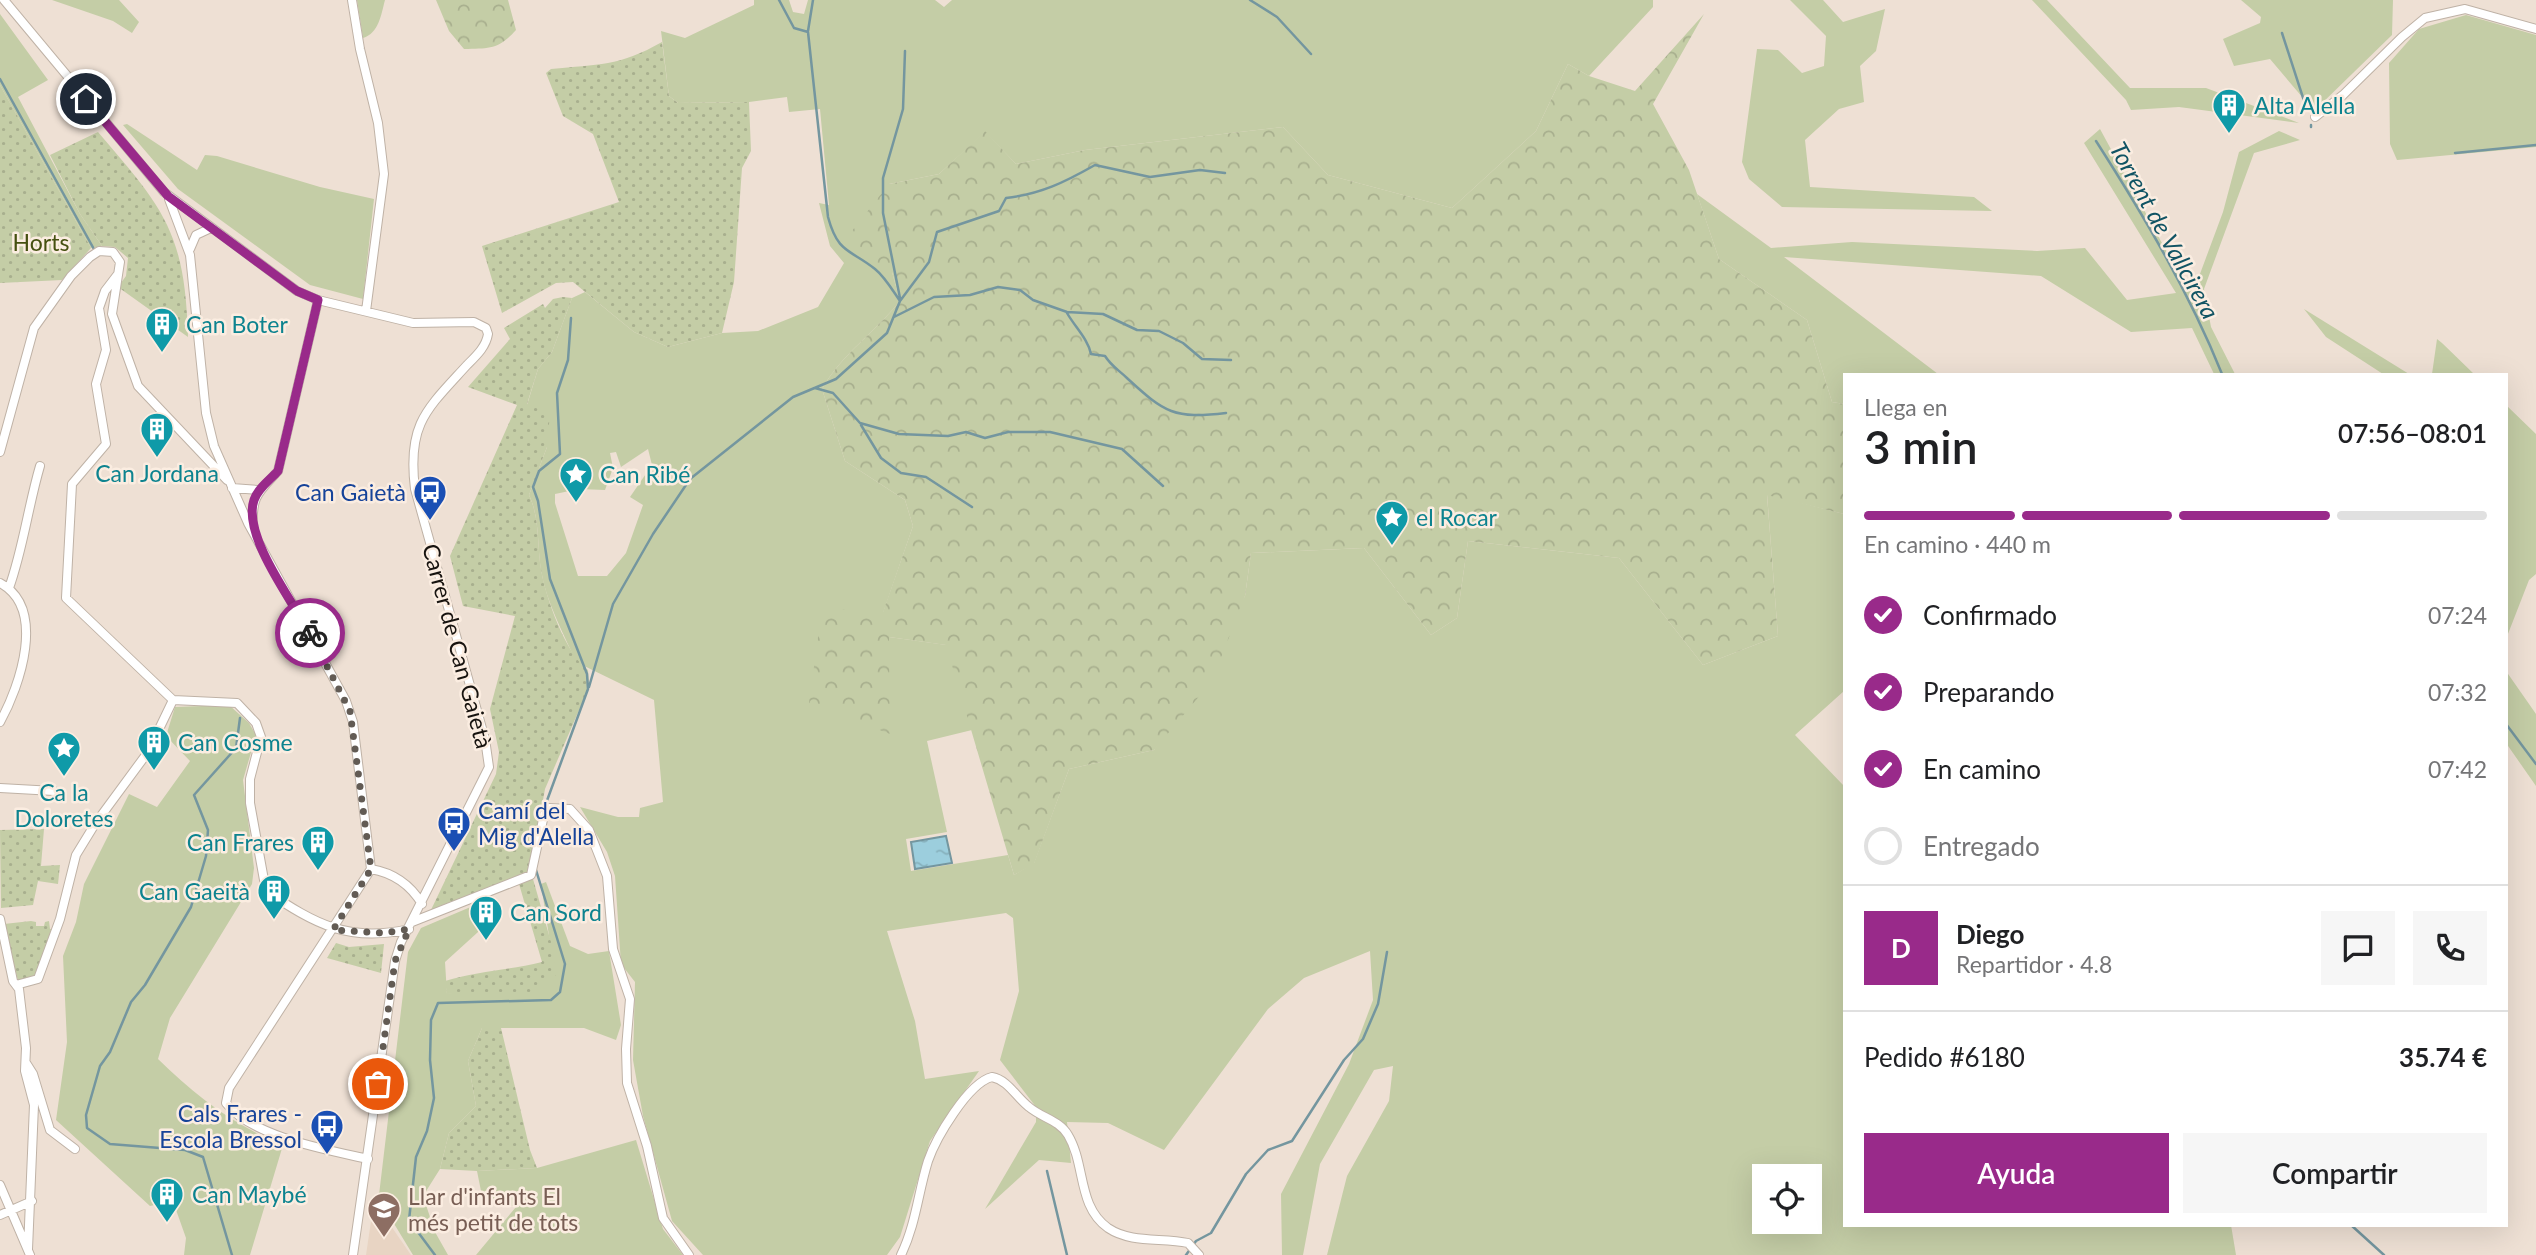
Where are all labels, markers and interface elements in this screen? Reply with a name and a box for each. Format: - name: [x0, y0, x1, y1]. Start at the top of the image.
- pin: [56, 69, 116, 129]
- icon: home: [67, 80, 105, 118]
- building icon: Alta Alella: [2210, 86, 2248, 135]
- place label: Alta Alella: [2254, 91, 2355, 119]
- water label: Torrent de Vallcirera: [2104, 136, 2226, 324]
- park label: Horts: [13, 228, 69, 256]
- building icon: Can Boter: [143, 305, 181, 354]
- place label: Can Boter: [186, 310, 288, 338]
- text: Llega en: [1864, 393, 1948, 421]
- building icon: Can Jordana: [138, 410, 176, 459]
- text: 07:56–08:01: [2338, 417, 2487, 449]
- text: 3 min: [1864, 419, 1978, 474]
- place icon: Can Ribé: [557, 455, 595, 504]
- place label: Can Jordana: [95, 459, 219, 487]
- place label: Can Ribé: [600, 460, 690, 488]
- bus stop icon: Can Gaietà: [411, 473, 449, 522]
- place label: Can Gaietà: [295, 478, 406, 506]
- place icon: el Rocar: [1373, 498, 1411, 547]
- place label: el Rocar: [1416, 503, 1498, 531]
- text: En camino · 440 m: [1864, 530, 2051, 558]
- street label: Carrer de Can Gaietà: [417, 541, 499, 751]
- icon: check: [1864, 596, 1902, 634]
- courier: [275, 598, 345, 668]
- text: Confirmado: [1923, 599, 2057, 631]
- text: 07:24: [2428, 601, 2487, 629]
- icon: bike: [291, 614, 329, 652]
- icon: check: [1864, 673, 1902, 711]
- text: Preparando: [1923, 676, 2055, 708]
- text: 07:32: [2428, 678, 2487, 706]
- building icon: Can Cosme: [135, 723, 173, 772]
- place label: Can Cosme: [178, 728, 293, 756]
- place icon: Ca la Doloretes: [45, 729, 83, 778]
- icon: check: [1864, 750, 1902, 788]
- text: En camino: [1923, 753, 2041, 785]
- text: 07:42: [2428, 755, 2487, 783]
- place label: Ca la Doloretes: [14, 778, 114, 832]
- place label: Camí del Mig d'Alella: [478, 796, 594, 850]
- bus stop icon: Camí del Mig d'Alella: [435, 804, 473, 853]
- building icon: Can Frares: [299, 823, 337, 872]
- place label: Can Frares: [187, 828, 294, 856]
- text: Entregado: [1923, 830, 2040, 862]
- building icon: Can Gaeità: [255, 872, 293, 921]
- place label: Can Gaeità: [139, 877, 250, 905]
- building icon: Can Sord: [467, 893, 505, 942]
- place label: Can Sord: [510, 898, 602, 926]
- button: chat: [2321, 911, 2395, 985]
- button: phone: [2413, 911, 2487, 985]
- text: Diego: [1956, 918, 2024, 950]
- text: D: [1891, 932, 1911, 964]
- text: Repartidor · 4.8: [1956, 950, 2112, 978]
- text: Pedido #6180: [1864, 1041, 2025, 1073]
- text: 35.74 €: [2399, 1041, 2487, 1073]
- pin: [348, 1054, 408, 1114]
- icon: bag: [359, 1065, 397, 1103]
- place label: Cals Frares - Escola Bressol: [159, 1099, 302, 1153]
- bus stop icon: Cals Frares - Escola Bressol: [308, 1107, 346, 1156]
- button: Ayuda: [1864, 1133, 2169, 1213]
- button: Compartir: [2183, 1133, 2487, 1213]
- map controls: [1752, 1164, 1822, 1234]
- button: locate: [1752, 1164, 1822, 1234]
- building icon: Can Maybé: [148, 1175, 186, 1224]
- place label: Can Maybé: [192, 1180, 307, 1208]
- place label: Llar d'infants El més petit de tots: [408, 1182, 578, 1236]
- school or university icon: Llar d'infants El més petit de tots: [365, 1190, 403, 1239]

